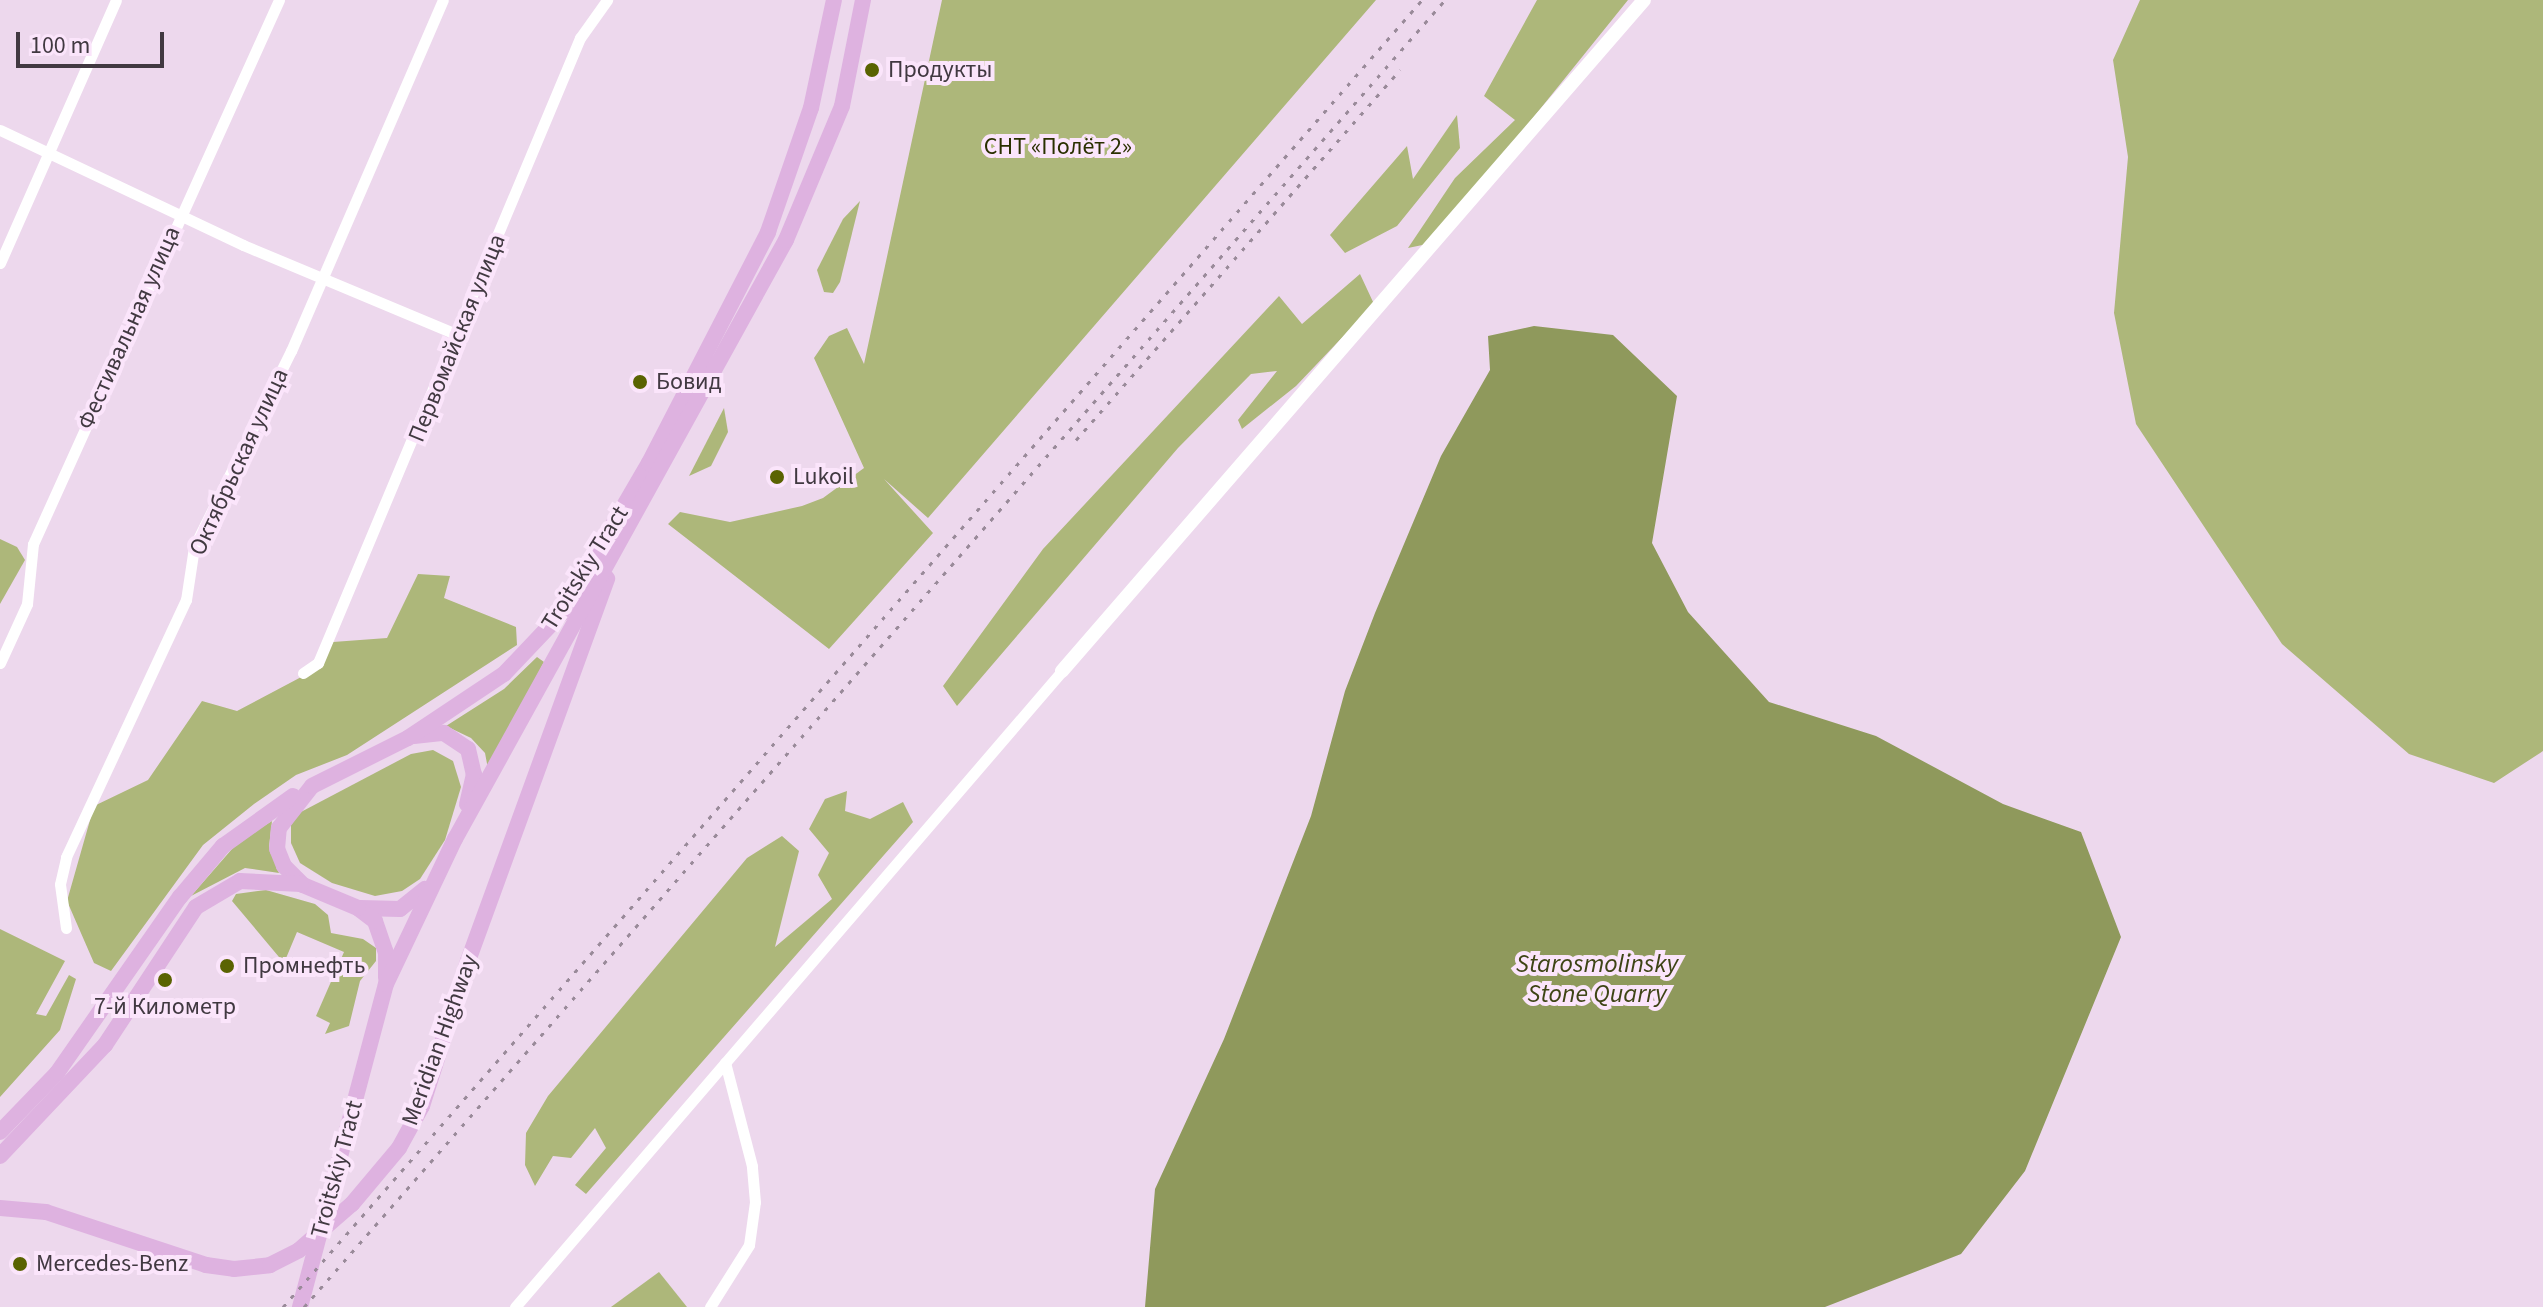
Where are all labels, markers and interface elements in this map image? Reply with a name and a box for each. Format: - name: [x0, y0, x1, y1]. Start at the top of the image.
- scale bar: [20, 16, 168, 66]
- text: 100 m: [30, 28, 90, 63]
- place label: Продукты: [888, 56, 992, 84]
- marker: Продукты: [863, 61, 881, 79]
- park label: СНТ «Полёт 2»: [984, 133, 1132, 161]
- street label: Фестивальная улица: [71, 222, 187, 434]
- street label: Первомайская улица: [402, 230, 512, 446]
- street label: Октябрьская улица: [183, 364, 295, 560]
- place label: Бовид: [656, 368, 721, 396]
- marker: Бовид: [631, 373, 649, 391]
- place label: Lukoil: [793, 463, 854, 491]
- marker: Lukoil: [768, 468, 786, 486]
- street label: Troitskiy Tract: [535, 501, 635, 635]
- water label: Starosmolinsky Stone Quarry: [1516, 948, 1678, 1010]
- street label: Meridian Highway: [396, 951, 484, 1129]
- place label: Промнефть: [243, 952, 365, 980]
- marker: Промнефть: [218, 957, 236, 975]
- marker: 7-й Километр: [156, 971, 174, 989]
- place label: 7-й Километр: [94, 993, 236, 1021]
- street label: Troitskiy Tract: [305, 1097, 369, 1241]
- place label: Mercedes-Benz: [36, 1250, 188, 1278]
- marker: Mercedes-Benz: [11, 1255, 29, 1273]

